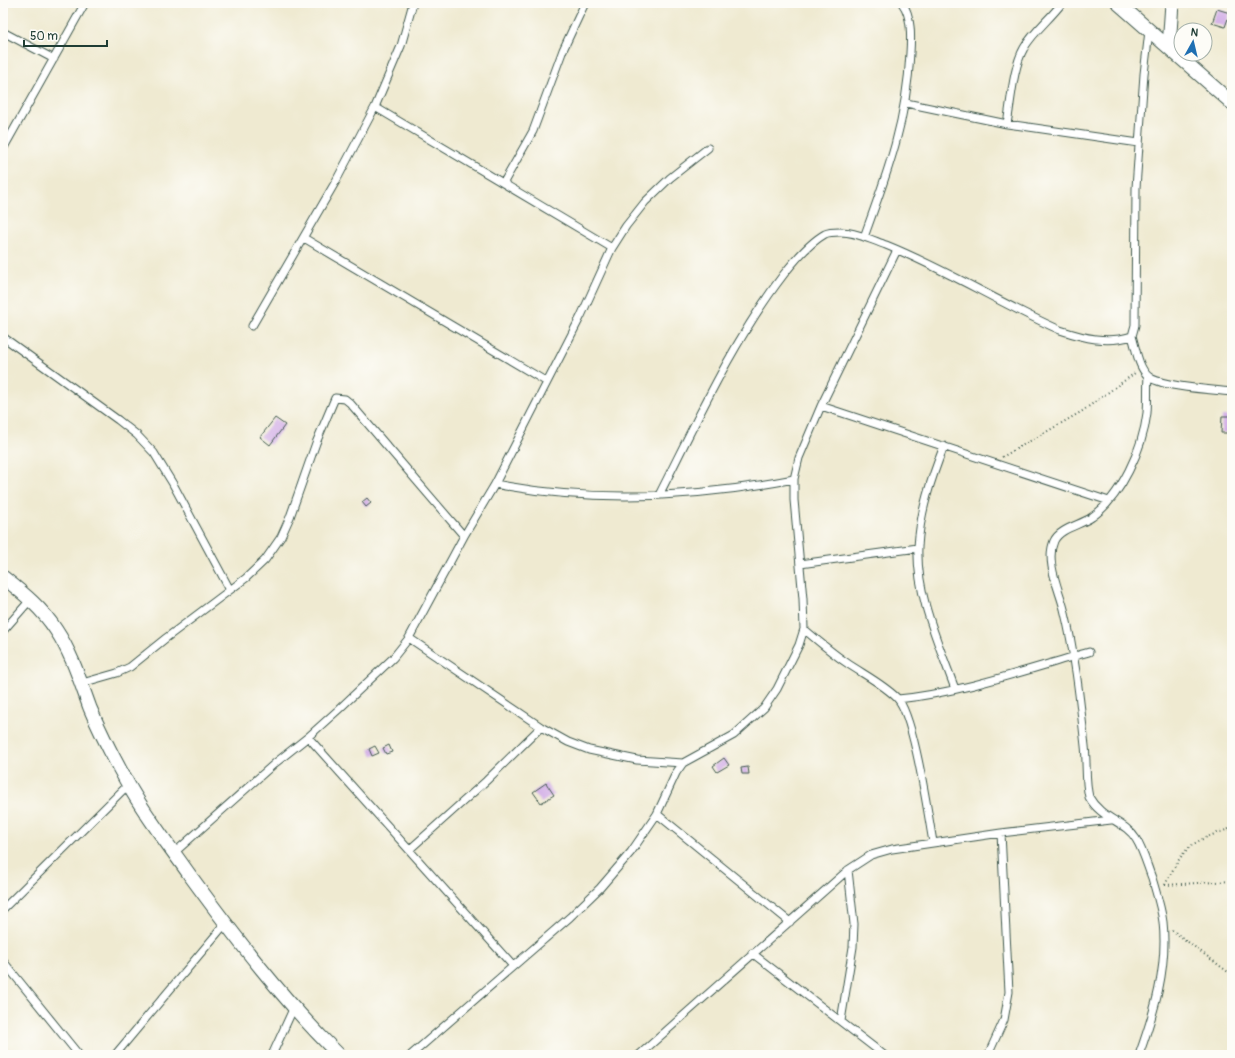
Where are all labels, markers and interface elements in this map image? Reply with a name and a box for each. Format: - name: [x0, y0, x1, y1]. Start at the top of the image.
- scale bar: [24, 22, 107, 48]
- north arrow: [1173, 22, 1213, 62]
- text: N: [1190, 26, 1199, 40]
- text: 50 m: [30, 29, 58, 44]

